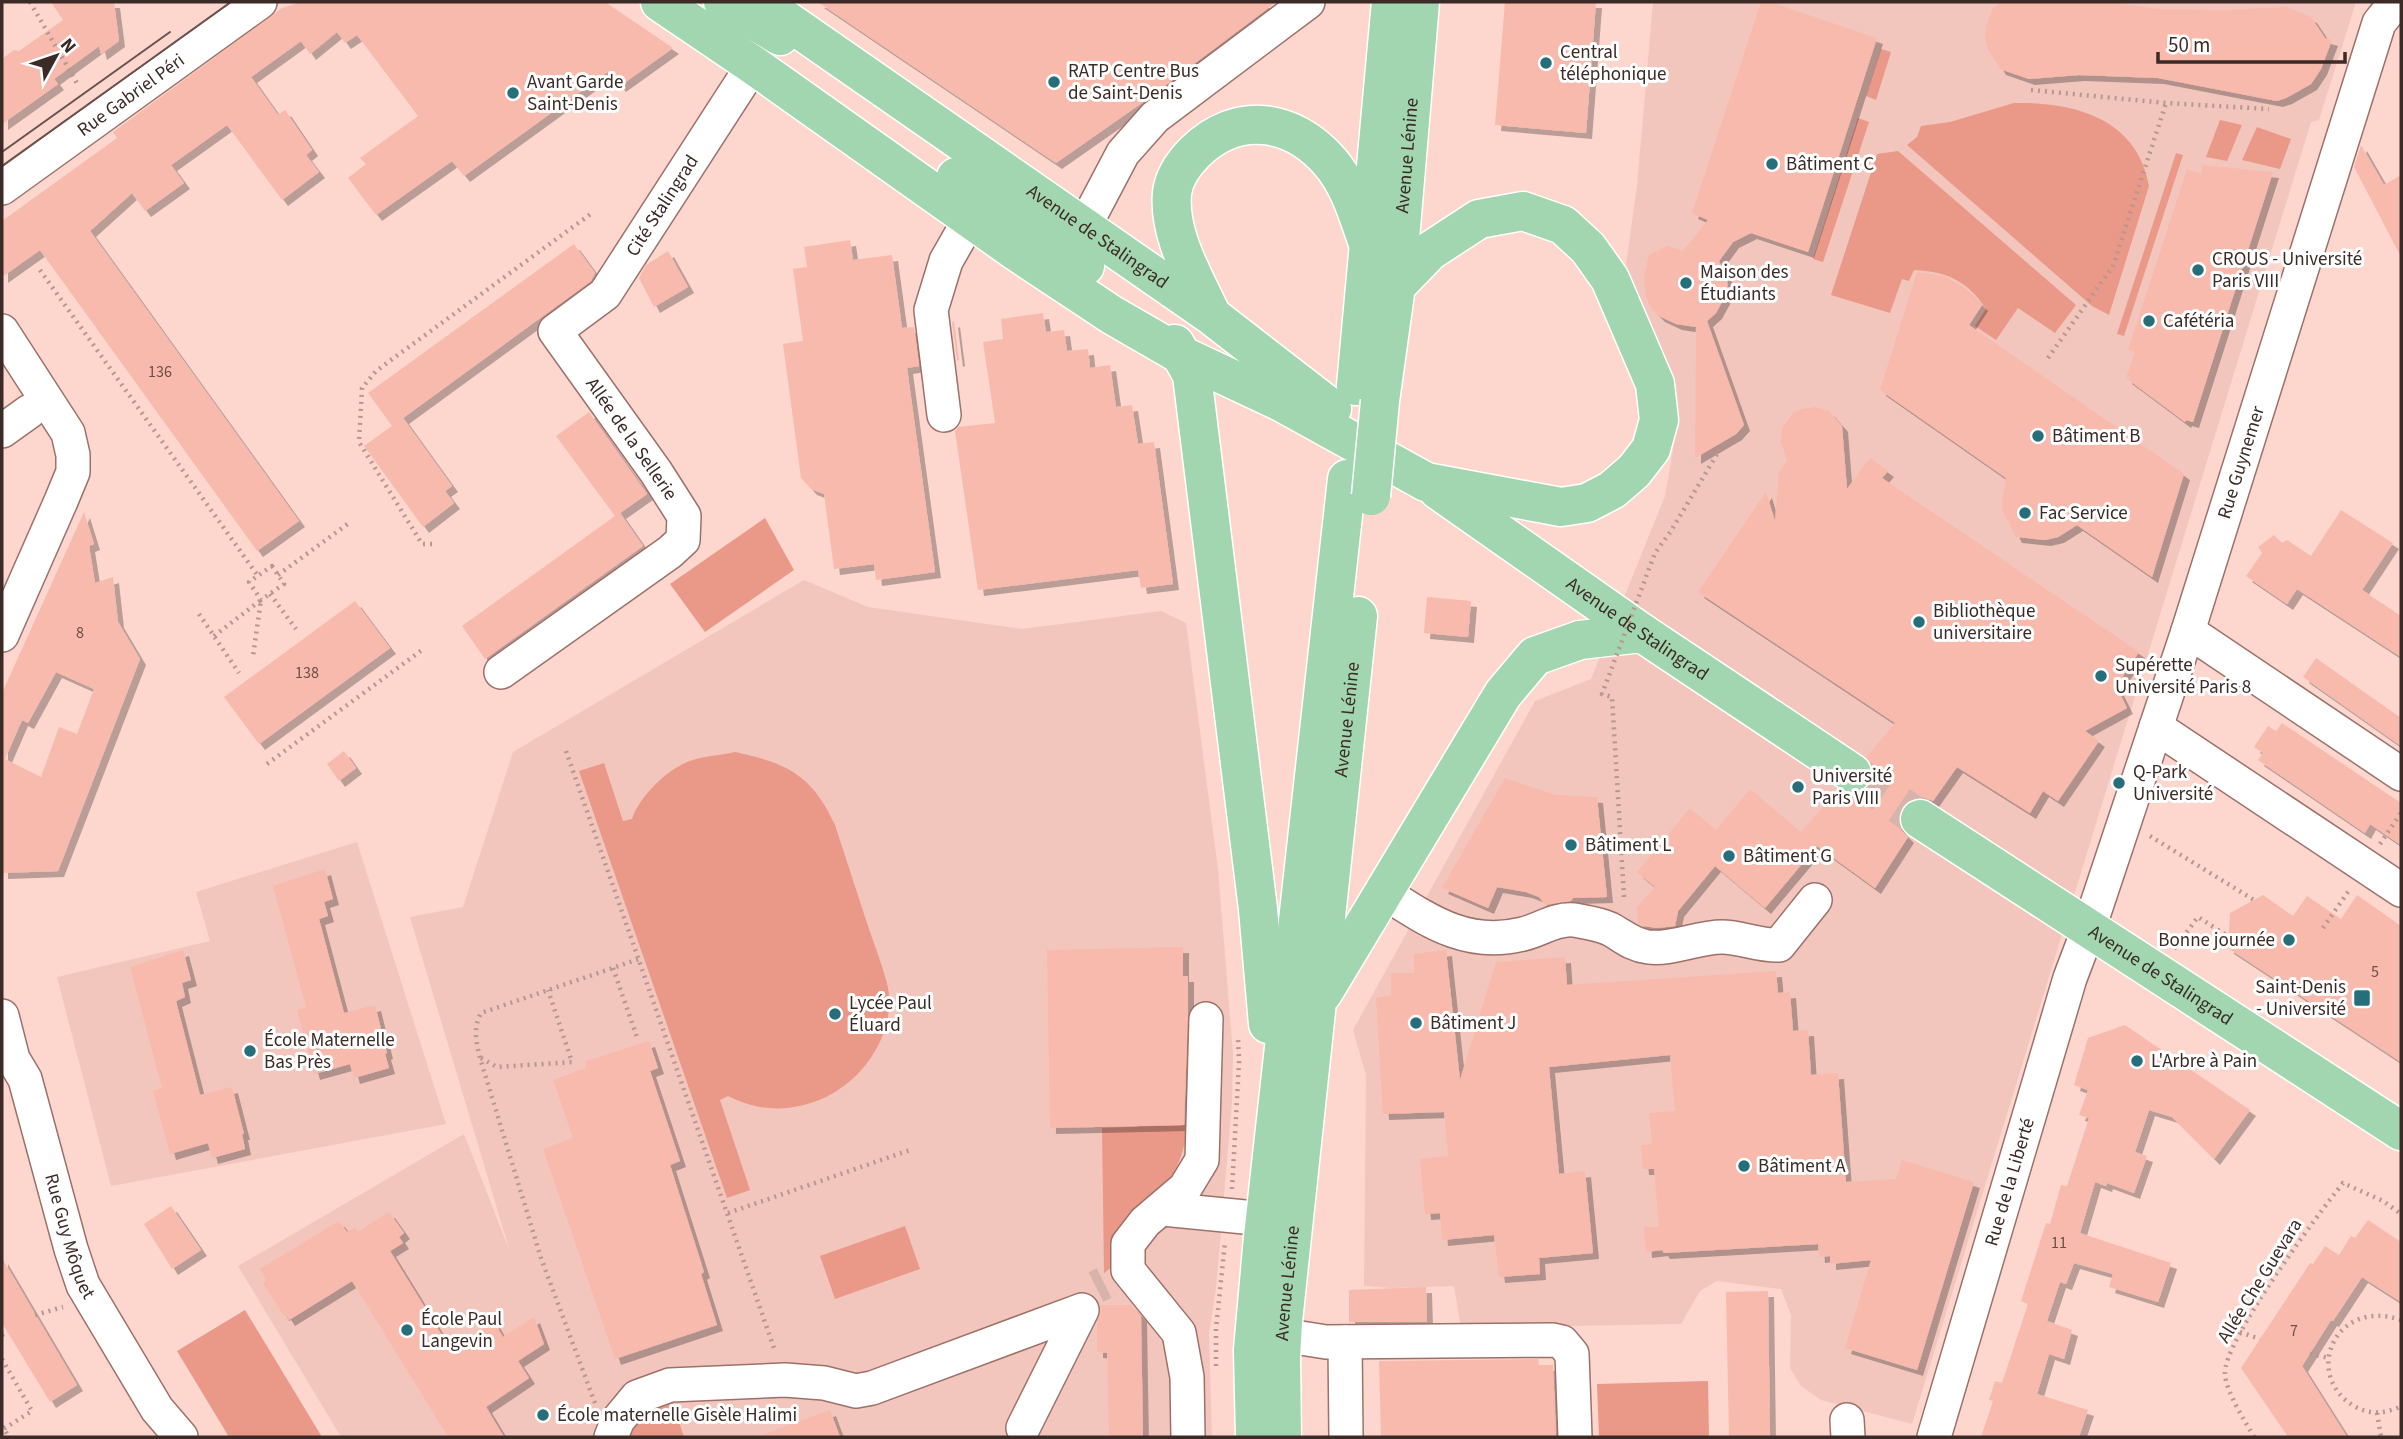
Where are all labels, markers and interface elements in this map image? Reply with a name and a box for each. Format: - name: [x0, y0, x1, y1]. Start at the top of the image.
- north arrow: [21, 21, 91, 91]
- scale bar: [2158, 21, 2345, 65]
- text: 50 m: [2168, 30, 2210, 60]
- text: N: [53, 33, 82, 60]
- place label: Central téléphonique: [1560, 39, 1666, 88]
- street label: Rue Gabriel Péri: [72, 47, 190, 143]
- marker: Central téléphonique: [1538, 55, 1554, 71]
- place label: RATP Centre Bus de Saint-Denis: [1068, 58, 1199, 107]
- place label: Avant Garde Saint-Denis: [527, 69, 624, 118]
- marker: RATP Centre Bus de Saint-Denis: [1046, 74, 1062, 90]
- marker: Avant Garde Saint-Denis: [505, 85, 521, 101]
- street label: Avenue Lénine: [1389, 97, 1425, 214]
- street label: Cité Stalingrad: [619, 150, 705, 262]
- place label: Bâtiment C: [1786, 151, 1874, 178]
- marker: Bâtiment C: [1764, 156, 1780, 172]
- street label: Avenue de Stalingrad: [1021, 178, 1174, 295]
- place label: CROUS - Université Paris VIII: [2212, 246, 2362, 295]
- place label: Maison des Étudiants: [1700, 259, 1788, 308]
- marker: CROUS - Université Paris VIII: [2190, 262, 2206, 278]
- marker: Maison des Étudiants: [1678, 275, 1694, 291]
- place label: Cafétéria: [2163, 308, 2234, 335]
- marker: Cafétéria: [2141, 313, 2157, 329]
- house number: 136: [148, 361, 172, 383]
- street label: Allée de la Sellerie: [579, 372, 683, 506]
- street label: Rue Guynemer: [2211, 402, 2271, 522]
- place label: Bâtiment B: [2052, 423, 2141, 450]
- marker: Bâtiment B: [2030, 428, 2046, 444]
- place label: Fac Service: [2039, 500, 2128, 527]
- marker: Fac Service: [2017, 505, 2033, 521]
- street label: Avenue de Stalingrad: [1561, 570, 1714, 687]
- place label: Bibliothèque universitaire: [1933, 598, 2035, 647]
- marker: Bibliothèque universitaire: [1911, 614, 1927, 630]
- house number: 8: [76, 622, 84, 644]
- place label: Supérette Université Paris 8: [2115, 652, 2251, 701]
- street label: Avenue Lénine: [1327, 660, 1367, 778]
- house number: 138: [295, 662, 319, 684]
- marker: Supérette Université Paris 8: [2093, 668, 2109, 684]
- place label: Q-Park Université: [2133, 759, 2213, 808]
- place label: Université Paris VIII: [1812, 763, 1892, 812]
- marker: Q-Park Université: [2111, 775, 2127, 791]
- marker: Université Paris VIII: [1790, 779, 1806, 795]
- place label: Bâtiment L: [1585, 832, 1672, 859]
- marker: Bâtiment L: [1563, 837, 1579, 853]
- place label: Bâtiment G: [1743, 843, 1832, 870]
- marker: Bâtiment G: [1721, 848, 1737, 864]
- street label: Avenue de Stalingrad: [2083, 918, 2238, 1032]
- place label: Bonne journée: [2158, 927, 2275, 954]
- marker: Bonne journée: [2281, 932, 2297, 948]
- house number: 5: [2371, 961, 2379, 983]
- place label: Saint-Denis - Université: [2255, 974, 2346, 1023]
- marker: Saint-Denis - Université: [2352, 988, 2372, 1008]
- place label: Lycée Paul Éluard: [849, 990, 932, 1039]
- marker: Lycée Paul Éluard: [827, 1006, 843, 1022]
- place label: Bâtiment J: [1430, 1010, 1516, 1037]
- marker: Bâtiment J: [1408, 1015, 1424, 1031]
- place label: École Maternelle Bas Près: [264, 1027, 395, 1076]
- marker: École Maternelle Bas Près: [242, 1043, 258, 1059]
- place label: L'Arbre à Pain: [2151, 1048, 2257, 1075]
- marker: L'Arbre à Pain: [2129, 1053, 2145, 1069]
- street label: Rue de la Liberté: [1978, 1115, 2041, 1249]
- place label: Bâtiment A: [1758, 1153, 1846, 1180]
- marker: Bâtiment A: [1736, 1158, 1752, 1174]
- street label: Rue Guy Môquet: [38, 1170, 102, 1305]
- street label: Allée Che Guevara: [2211, 1213, 2309, 1349]
- street label: Avenue Lénine: [1268, 1224, 1307, 1342]
- house number: 11: [2051, 1232, 2067, 1254]
- place label: École Paul Langevin: [421, 1306, 502, 1355]
- house number: 7: [2290, 1320, 2298, 1342]
- marker: École Paul Langevin: [399, 1322, 415, 1338]
- place label: École maternelle Gisèle Halimi: [557, 1402, 797, 1429]
- marker: École maternelle Gisèle Halimi: [535, 1407, 551, 1423]

